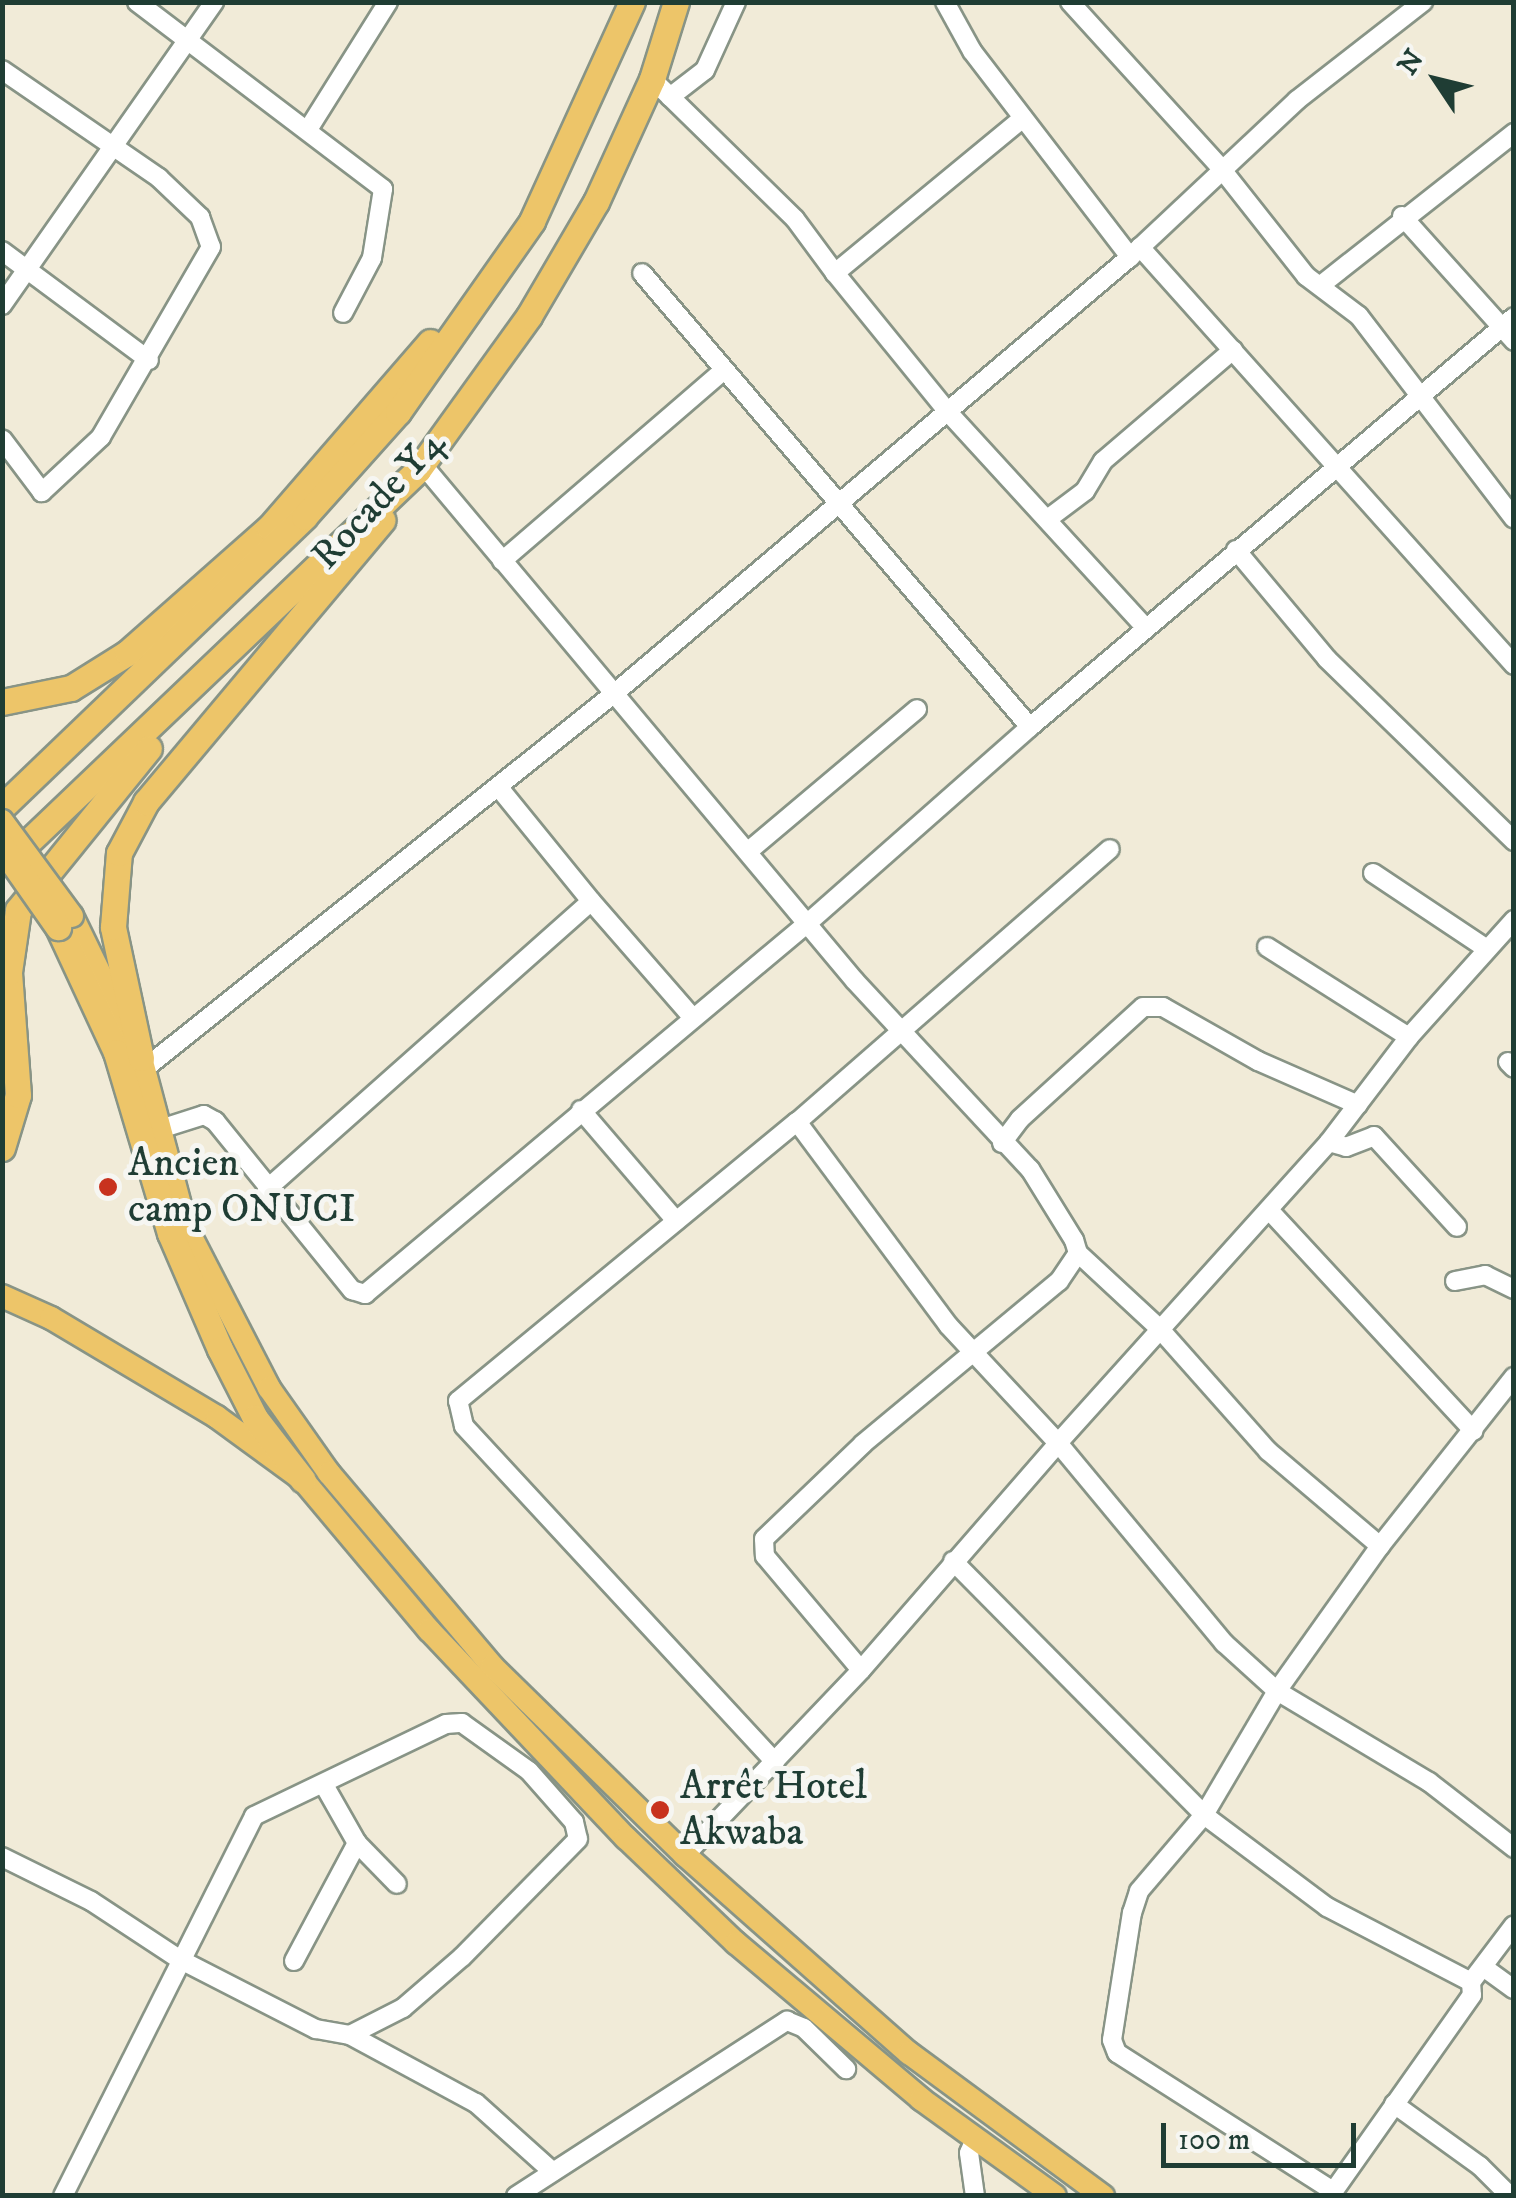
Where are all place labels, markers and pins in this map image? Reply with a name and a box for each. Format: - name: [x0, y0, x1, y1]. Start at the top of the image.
- place label: Ancien camp ONUCI: [128, 1140, 355, 1234]
- marker: Ancien camp ONUCI: [97, 1176, 119, 1198]
- place label: Arrêt Hotel Akwaba: [680, 1763, 867, 1857]
- marker: Arrêt Hotel Akwaba: [649, 1799, 671, 1821]

